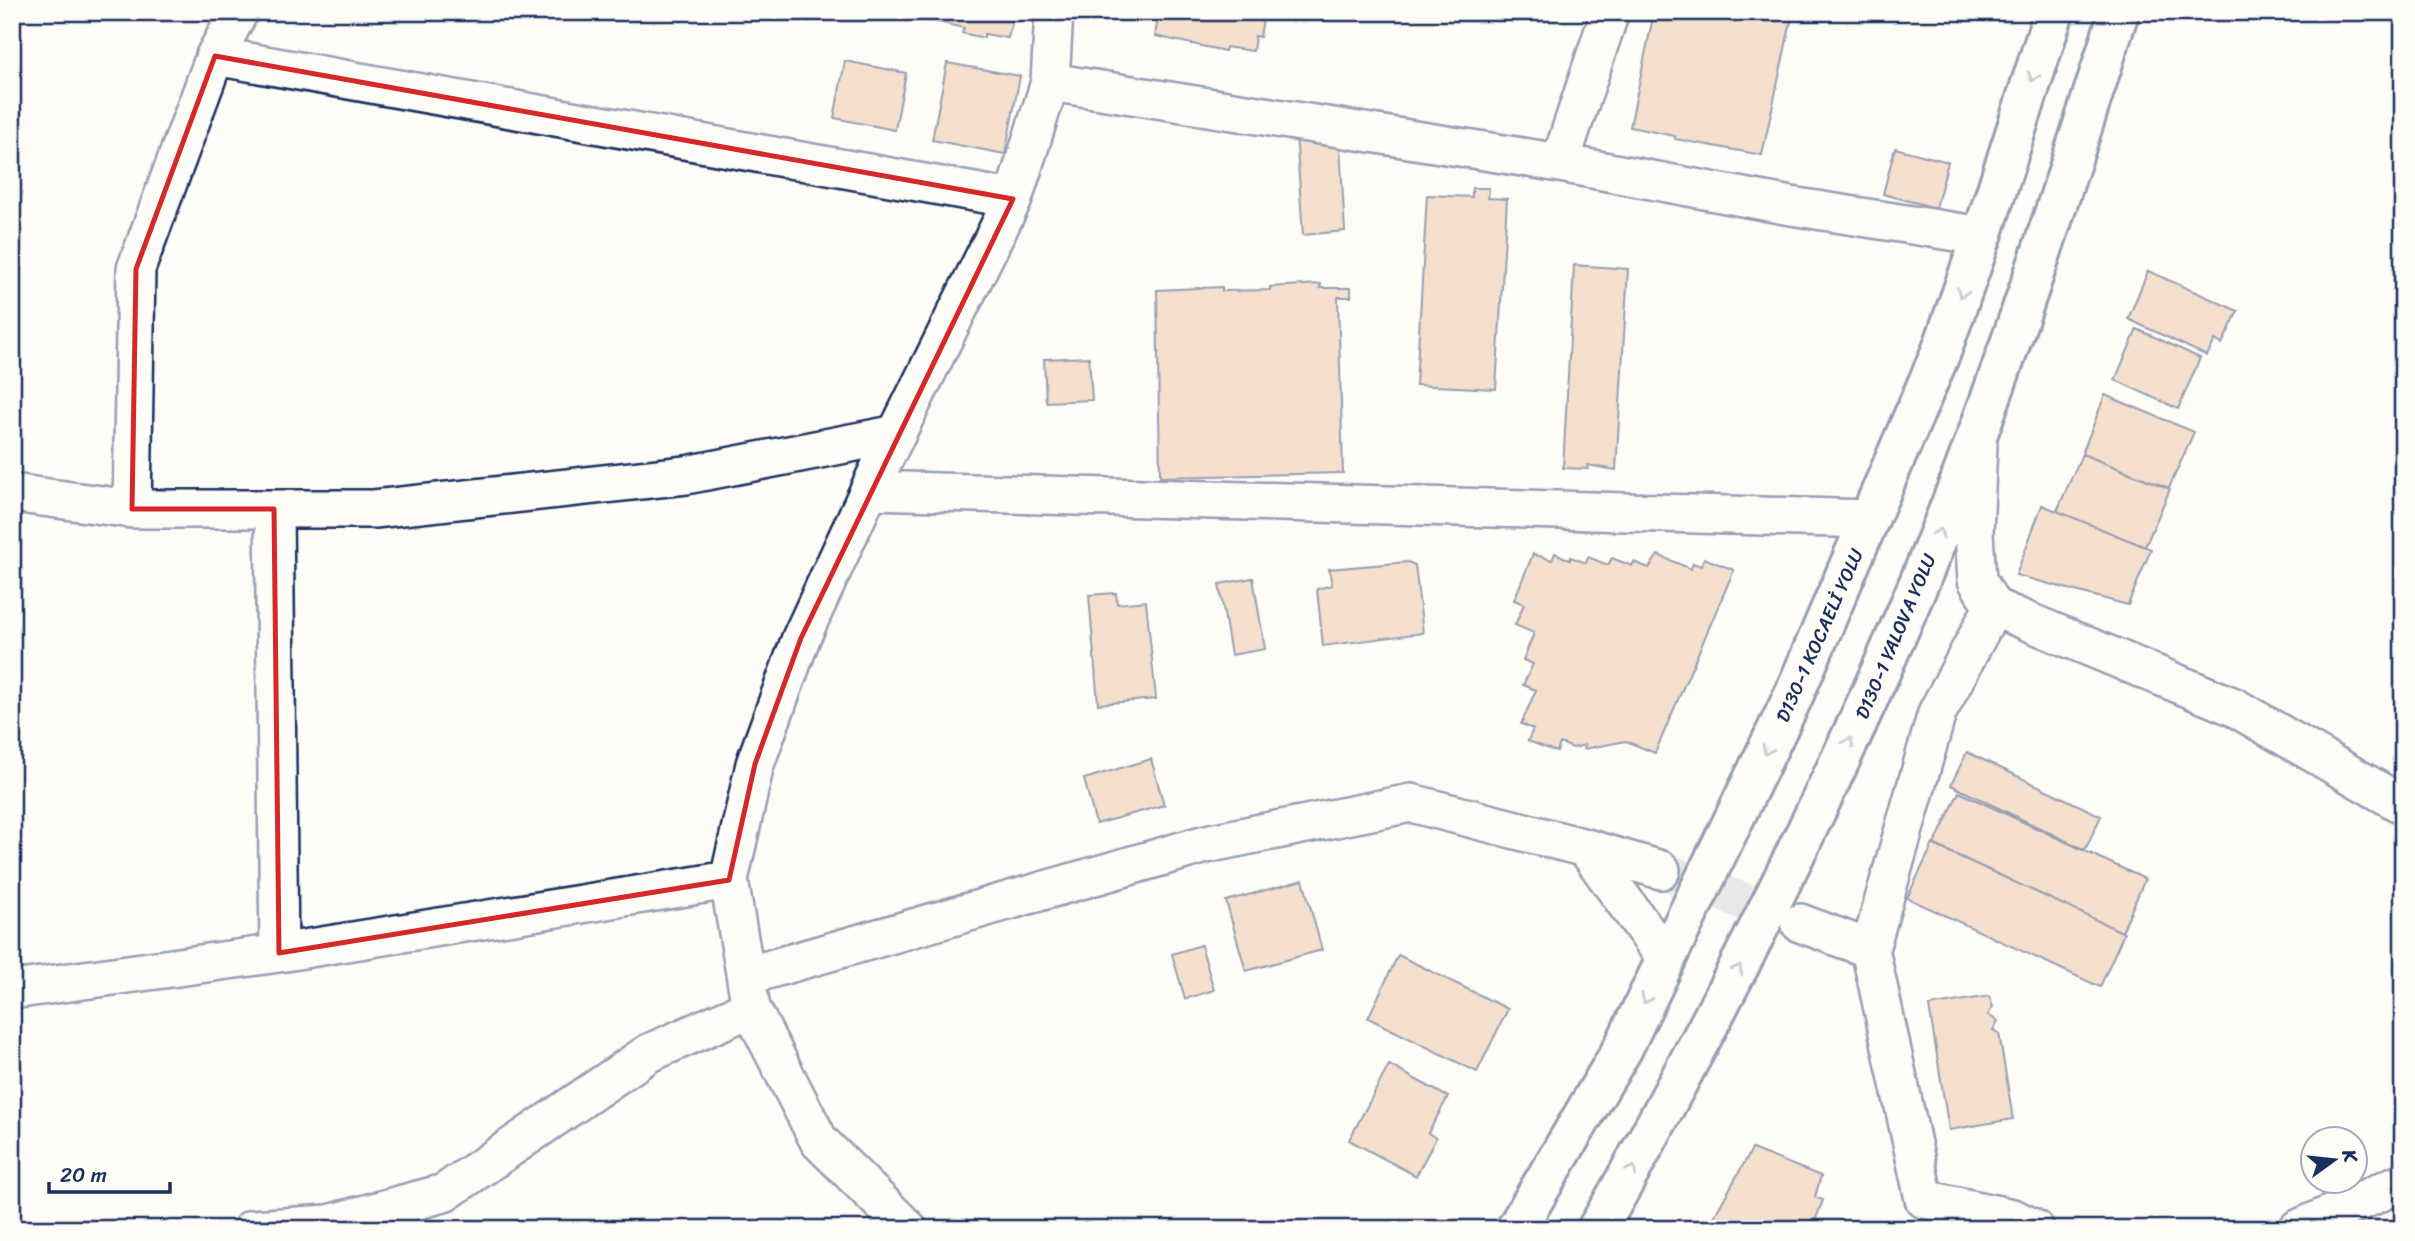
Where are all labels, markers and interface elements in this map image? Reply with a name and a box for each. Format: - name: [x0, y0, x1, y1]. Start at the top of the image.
- one-way arrow: [2027, 71, 2041, 83]
- one-way arrow: [1956, 287, 1970, 299]
- one-way arrow: [1930, 528, 1944, 540]
- street label: D130-1 KOCAELİ YOLU: [1766, 542, 1873, 728]
- street label: D130-1 YALOVA YOLU: [1846, 548, 1946, 724]
- one-way arrow: [1841, 737, 1855, 750]
- one-way arrow: [1762, 743, 1776, 755]
- one-way arrow: [1730, 963, 1743, 976]
- one-way arrow: [1641, 992, 1655, 1004]
- north arrow: [2300, 1126, 2370, 1196]
- text: K: [2332, 1145, 2368, 1167]
- scale bar: [49, 1150, 170, 1194]
- text: 20 m: [60, 1156, 107, 1194]
- one-way arrow: [1623, 1165, 1637, 1177]

